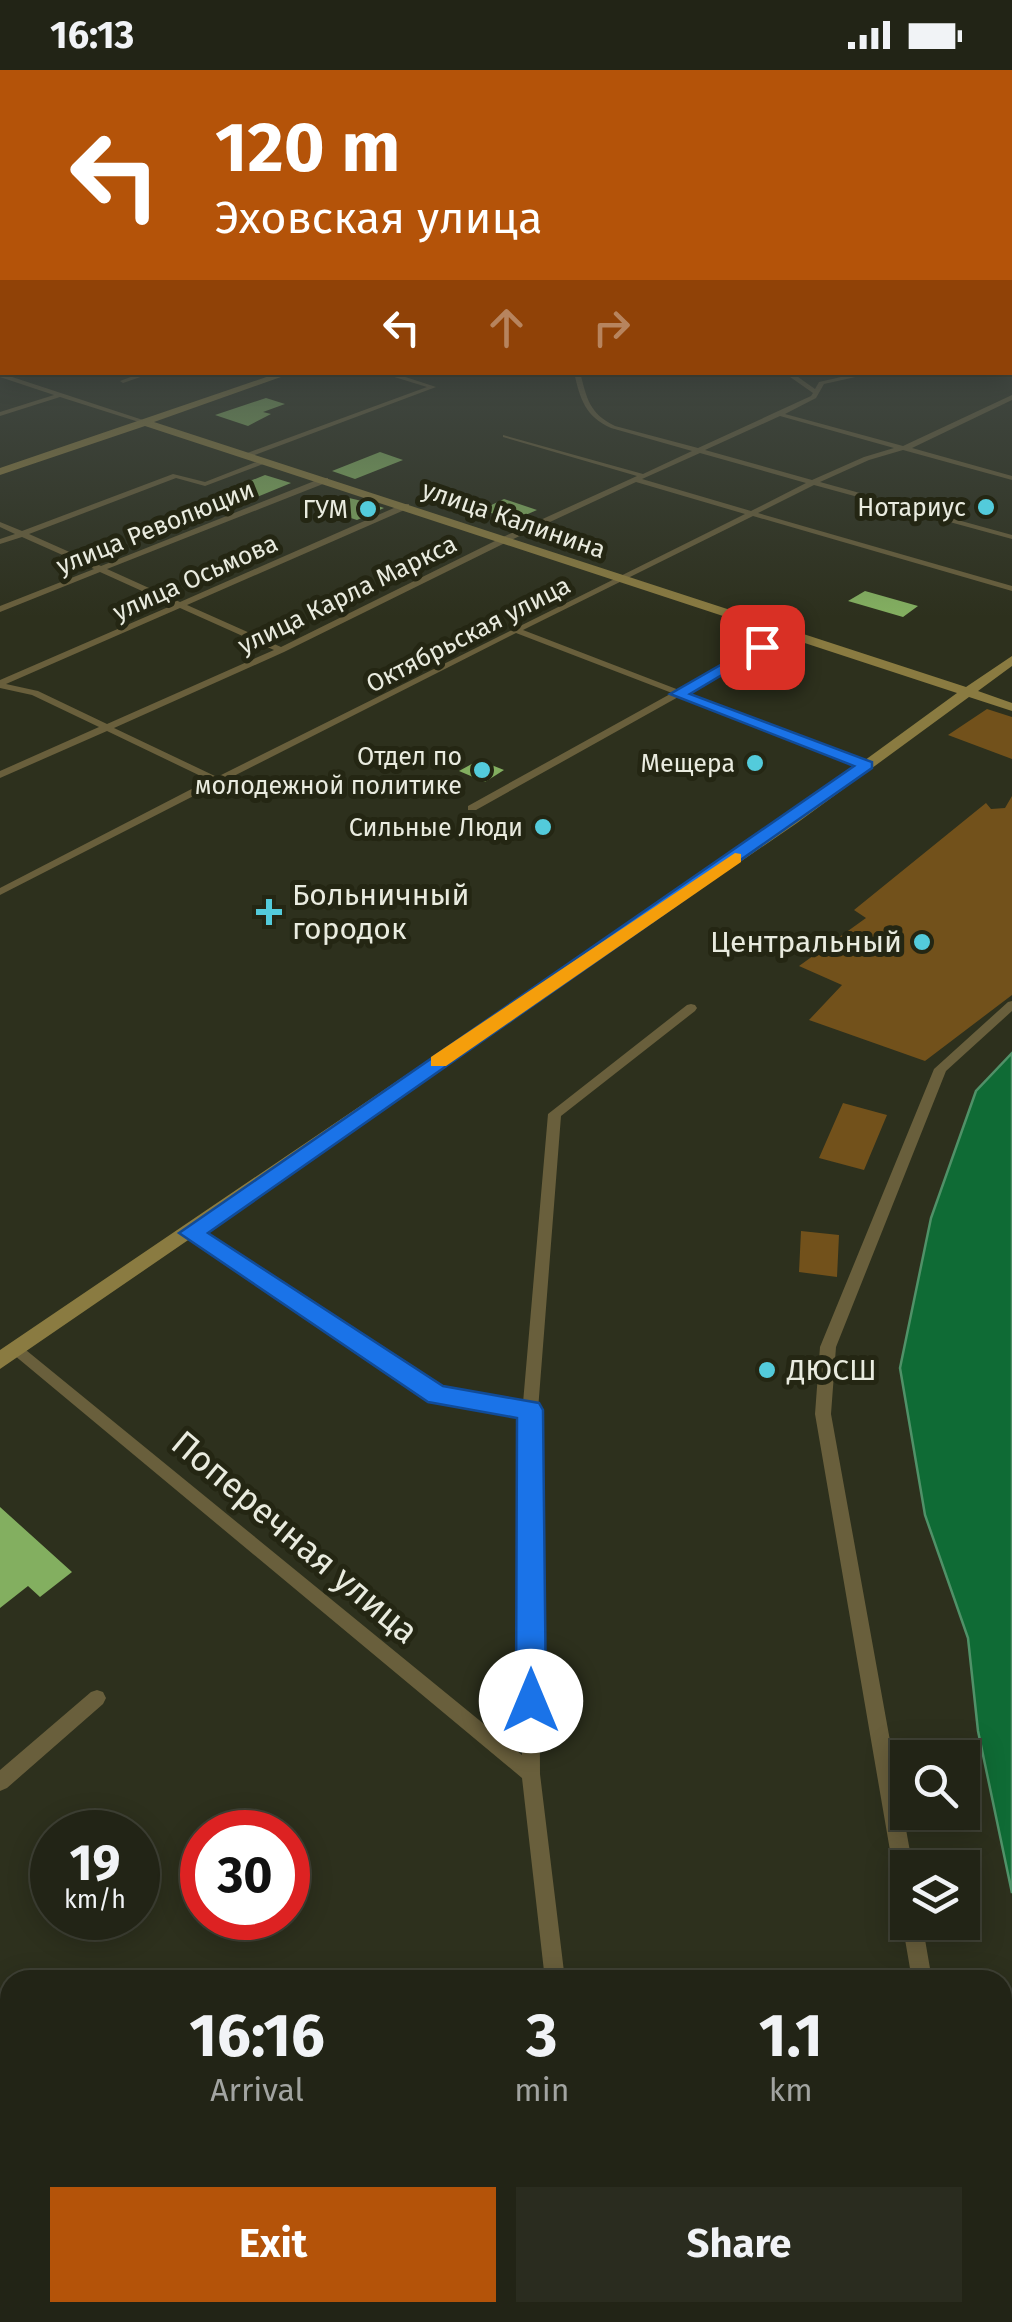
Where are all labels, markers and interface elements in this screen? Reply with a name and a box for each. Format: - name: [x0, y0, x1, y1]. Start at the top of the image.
- text: 16:13: [50, 12, 134, 58]
- text: 120 m: [215, 106, 400, 190]
- icon: left: [50, 110, 180, 240]
- text: Эховская улица: [215, 191, 542, 245]
- icon: left: [374, 300, 429, 355]
- icon: ahead: [479, 300, 534, 355]
- icon: right: [584, 300, 639, 355]
- street label: улица Калинина: [418, 474, 609, 565]
- street label: улица Революции: [52, 475, 259, 581]
- place label: Нотариус: [857, 493, 966, 523]
- place label: ГУМ: [303, 495, 348, 525]
- marker: Нотариус: [975, 496, 997, 518]
- marker: ГУМ: [357, 498, 379, 520]
- street label: улица Осьмова: [108, 528, 282, 628]
- street label: улица Карла Маркса: [233, 529, 462, 661]
- street label: Октябрьская улица: [361, 570, 576, 699]
- pin: [720, 605, 805, 690]
- icon: arrive: [735, 620, 790, 675]
- place label: Отдел по молодежной политике: [195, 742, 462, 801]
- place label: Мещера: [640, 749, 735, 779]
- marker: Мещера: [744, 752, 766, 774]
- marker: Отдел по молодежной политике: [471, 759, 493, 781]
- place label: Сильные Люди: [349, 813, 523, 843]
- marker: Сильные Люди: [532, 816, 554, 838]
- place label: Больничный городок: [292, 877, 470, 947]
- marker: Больничный городок: [256, 899, 282, 925]
- place label: Центральный: [710, 924, 902, 960]
- marker: Центральный: [911, 931, 933, 953]
- place label: ДЮСШ: [786, 1352, 877, 1388]
- marker: ДЮСШ: [756, 1359, 778, 1381]
- street label: Поперечная улица: [163, 1422, 427, 1652]
- position arrow: [479, 1649, 583, 1753]
- map controls: [890, 1740, 980, 1940]
- button: search: [890, 1740, 980, 1830]
- speed limit sign: 30: [180, 1810, 310, 1940]
- text: 19: [69, 1833, 121, 1893]
- button: layers: [890, 1850, 980, 1940]
- text: km/h: [64, 1885, 126, 1915]
- text: 16:16: [189, 2000, 325, 2072]
- text: 3: [526, 2000, 557, 2072]
- text: 1.1: [759, 2000, 823, 2072]
- text: Arrival: [210, 2071, 304, 2109]
- text: min: [514, 2071, 569, 2109]
- text: km: [769, 2071, 813, 2109]
- button: Exit: [50, 2187, 496, 2302]
- button: Share: [516, 2187, 962, 2302]

